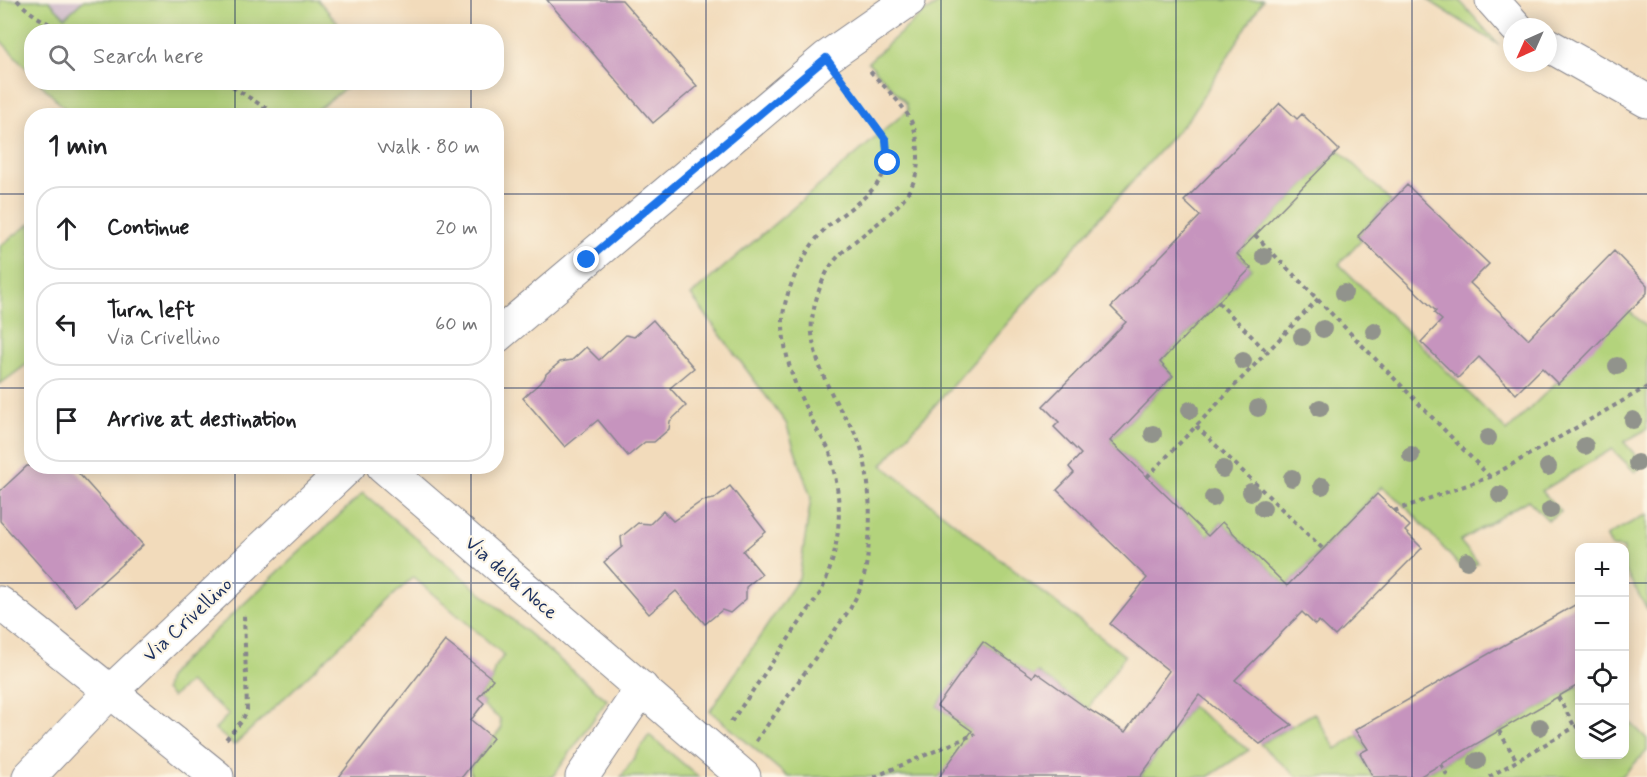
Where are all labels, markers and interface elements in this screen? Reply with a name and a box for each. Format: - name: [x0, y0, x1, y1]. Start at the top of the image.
- north arrow: [1503, 18, 1557, 72]
- search box: [24, 24, 504, 90]
- icon: search: [45, 41, 78, 74]
- text: Search here: [93, 43, 204, 71]
- text: 1 min: [48, 130, 108, 164]
- text: Walk · 80 m: [377, 134, 480, 161]
- route start: [874, 149, 900, 175]
- icon: ahead: [50, 212, 83, 245]
- text: Continue: [107, 214, 189, 242]
- text: 20 m: [435, 215, 478, 242]
- route end: [573, 246, 599, 272]
- text: Turn left: [107, 297, 195, 325]
- icon: left: [50, 308, 83, 341]
- text: 60 m: [435, 311, 478, 338]
- text: Via Crivellino: [107, 325, 220, 352]
- icon: arrive: [50, 404, 83, 437]
- text: Arrive at destination: [107, 406, 297, 434]
- street label: Via della Noce: [459, 530, 563, 626]
- map controls: [1575, 543, 1629, 759]
- button: +: [1575, 543, 1629, 597]
- street label: Via Crivellino: [137, 572, 239, 669]
- button: −: [1575, 597, 1629, 651]
- button: locate: [1575, 651, 1629, 705]
- button: layers: [1575, 705, 1629, 759]

